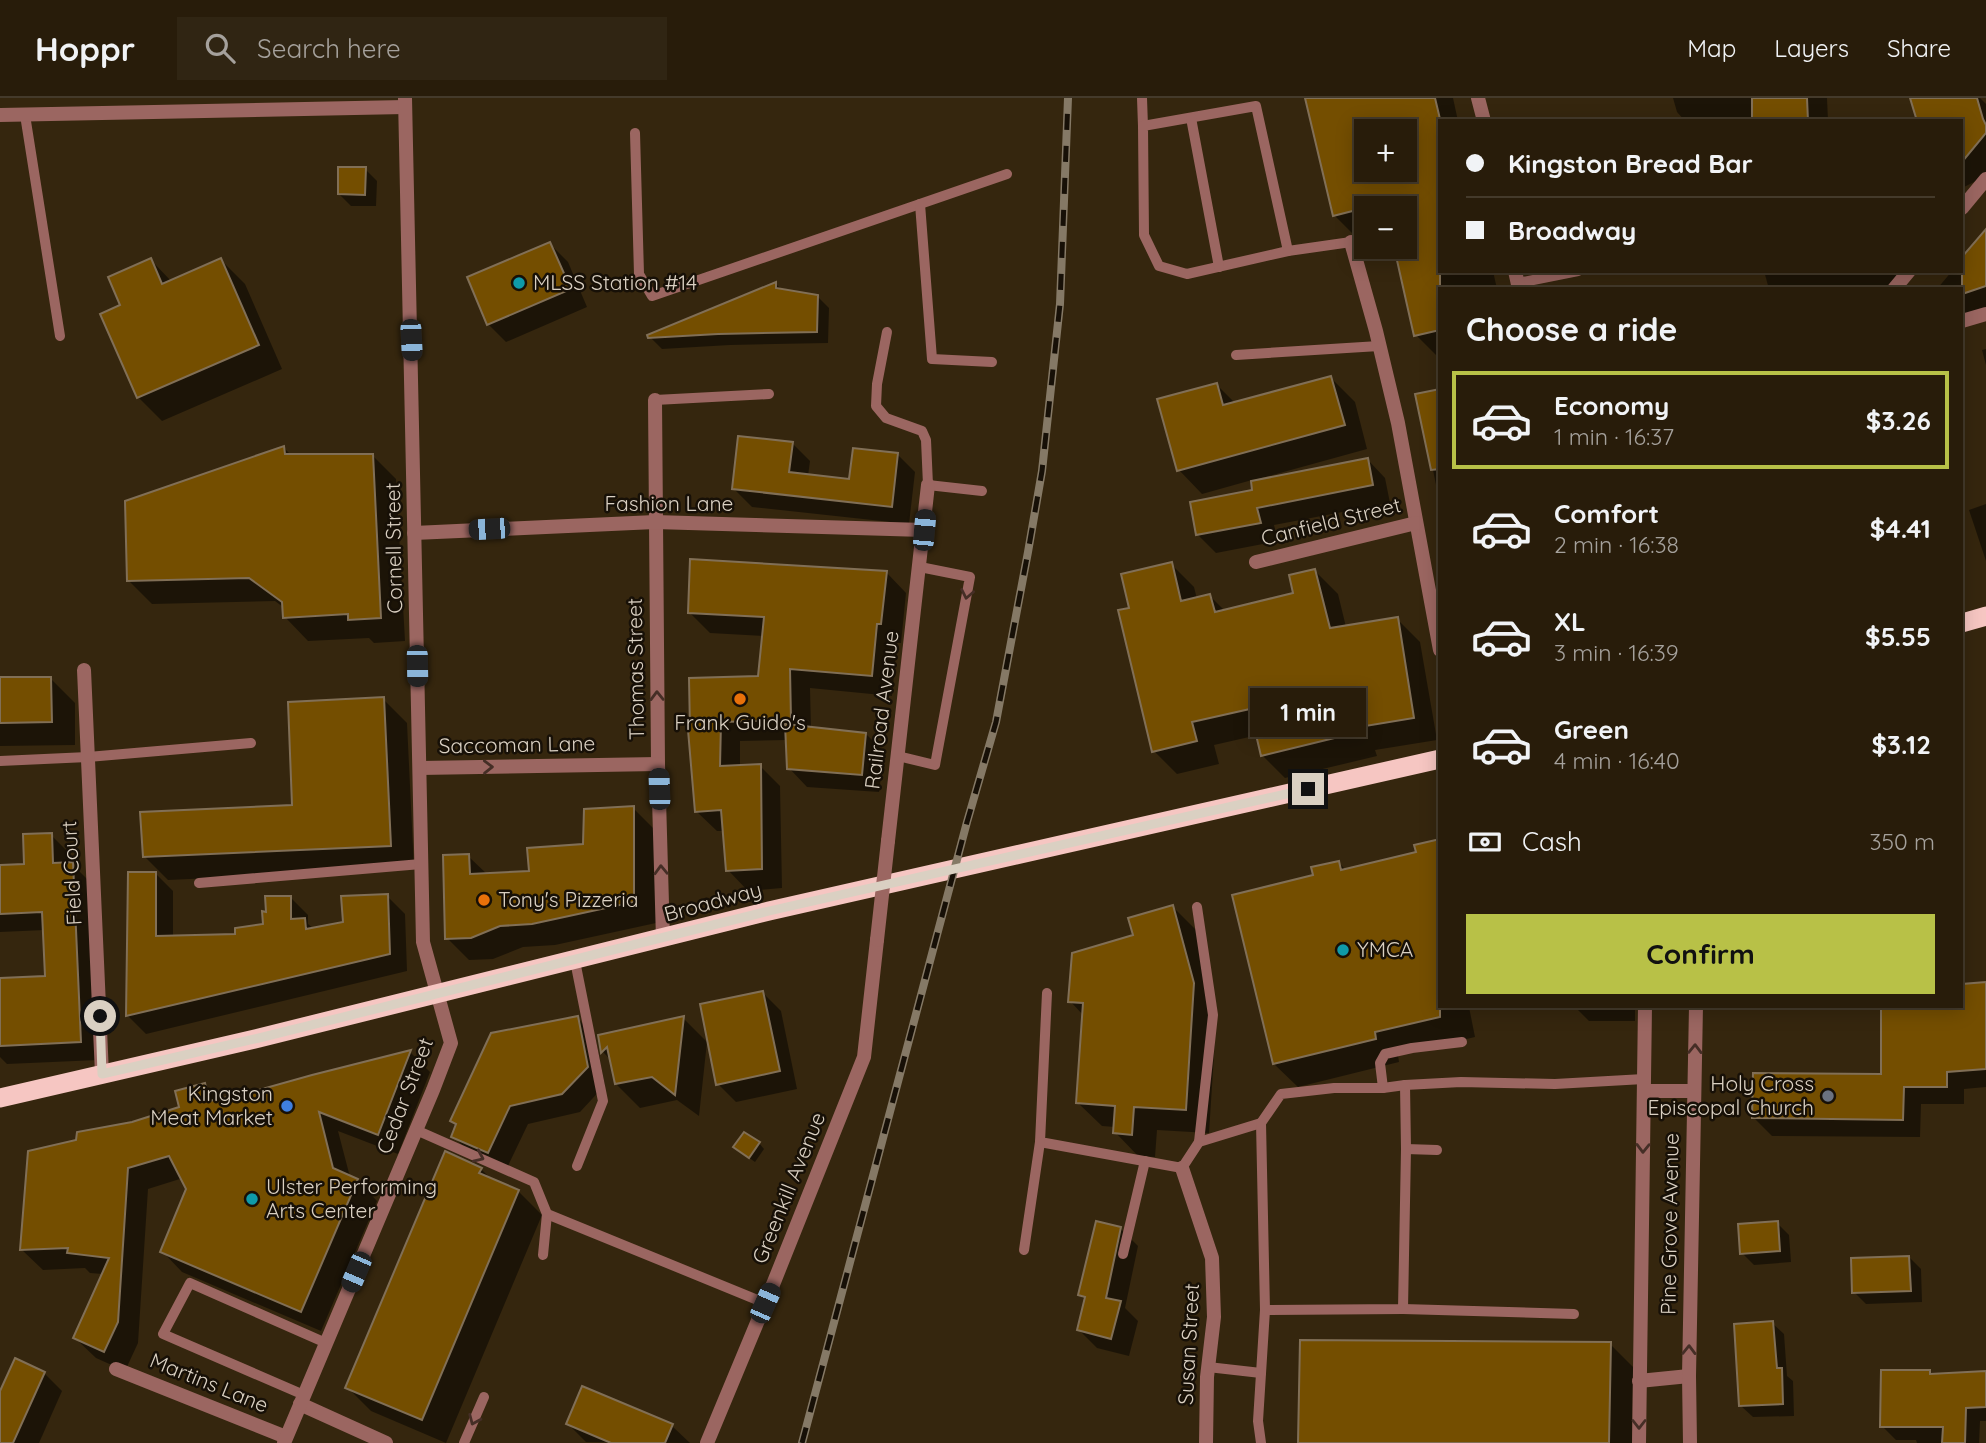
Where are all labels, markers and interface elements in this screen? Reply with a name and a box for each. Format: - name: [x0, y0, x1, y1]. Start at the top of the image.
- search box: [177, 17, 667, 80]
- text: Hoppr: [35, 28, 135, 69]
- icon: search: [201, 29, 239, 67]
- text: Search here: [257, 32, 401, 65]
- text: Map: [1687, 33, 1736, 63]
- text: Layers: [1774, 33, 1849, 63]
- text: Share: [1887, 33, 1951, 63]
- map controls: [1354, 119, 1417, 259]
- button: +: [1354, 119, 1417, 182]
- text: Kingston Bread Bar: [1508, 147, 1753, 180]
- button: −: [1354, 196, 1417, 259]
- text: Broadway: [1508, 214, 1636, 247]
- place label: MLSS Station #14: [533, 269, 697, 295]
- marker: MLSS Station #14: [511, 275, 527, 291]
- text: Choose a ride: [1466, 309, 1678, 349]
- car: [400, 318, 423, 362]
- icon: car: [1470, 389, 1533, 452]
- text: Economy: [1554, 389, 1669, 422]
- text: $3.26: [1866, 404, 1931, 437]
- text: 1 min · 16:37: [1554, 422, 1674, 451]
- street label: Cornell Street: [379, 482, 407, 614]
- street label: Fashion Lane: [605, 490, 733, 516]
- street label: Canfield Street: [1258, 491, 1403, 551]
- icon: car: [1470, 497, 1533, 560]
- text: Comfort: [1554, 497, 1659, 530]
- car: [912, 508, 937, 552]
- text: $4.41: [1870, 512, 1931, 545]
- car: [468, 517, 511, 541]
- text: 2 min · 16:38: [1554, 530, 1679, 559]
- one-way arrow: [960, 588, 975, 600]
- street label: Thomas Street: [621, 598, 649, 740]
- icon: car: [1470, 605, 1533, 668]
- text: XL: [1554, 605, 1586, 638]
- text: $5.55: [1865, 620, 1931, 653]
- street label: Railroad Avenue: [858, 629, 904, 791]
- text: 3 min · 16:39: [1554, 638, 1679, 667]
- car: [407, 645, 428, 687]
- callout: 1 min: [1250, 688, 1366, 736]
- one-way arrow: [649, 690, 665, 701]
- marker: Frank Guido's: [732, 691, 748, 707]
- text: 1 min: [1280, 698, 1336, 727]
- place label: Frank Guido's: [674, 709, 806, 735]
- icon: car: [1470, 713, 1533, 776]
- text: Green: [1554, 713, 1629, 746]
- text: $3.12: [1871, 728, 1931, 761]
- street label: Saccoman Lane: [438, 730, 596, 758]
- text: 4 min · 16:40: [1554, 746, 1680, 775]
- one-way arrow: [483, 759, 494, 774]
- car: [648, 768, 671, 810]
- route end: [1292, 773, 1324, 805]
- street label: Field Court: [55, 820, 87, 926]
- icon: cash: [1466, 823, 1504, 861]
- text: Cash: [1522, 825, 1582, 858]
- text: 350 m: [1869, 827, 1935, 856]
- one-way arrow: [654, 865, 669, 876]
- street label: Broadway: [661, 876, 764, 927]
- place label: Tony's Pizzeria: [498, 886, 639, 912]
- marker: Tony's Pizzeria: [476, 892, 492, 908]
- button: Confirm: [1466, 914, 1935, 994]
- place label: YMCA: [1357, 936, 1413, 962]
- marker: YMCA: [1335, 942, 1351, 958]
- route start: [84, 1000, 116, 1032]
- street label: Cedar Street: [370, 1034, 438, 1157]
- one-way arrow: [1687, 1044, 1702, 1055]
- place label: Holy Cross Episcopal Church: [1647, 1070, 1814, 1120]
- place label: Kingston Meat Market: [150, 1080, 273, 1130]
- marker: Holy Cross Episcopal Church: [1820, 1088, 1836, 1104]
- marker: Kingston Meat Market: [279, 1098, 295, 1114]
- street label: Greenkill Avenue: [746, 1108, 830, 1267]
- street label: Pine Grove Avenue: [1654, 1133, 1684, 1315]
- one-way arrow: [1635, 1143, 1651, 1154]
- one-way arrow: [472, 1149, 484, 1163]
- place label: Ulster Performing Arts Center: [266, 1173, 437, 1223]
- marker: Ulster Performing Arts Center: [244, 1191, 260, 1207]
- car: [339, 1249, 374, 1295]
- car: [747, 1280, 784, 1326]
- street label: Susan Street: [1172, 1282, 1204, 1405]
- one-way arrow: [1681, 1345, 1697, 1355]
- street label: Martins Lane: [146, 1347, 272, 1418]
- one-way arrow: [469, 1413, 483, 1425]
- one-way arrow: [1631, 1420, 1647, 1430]

